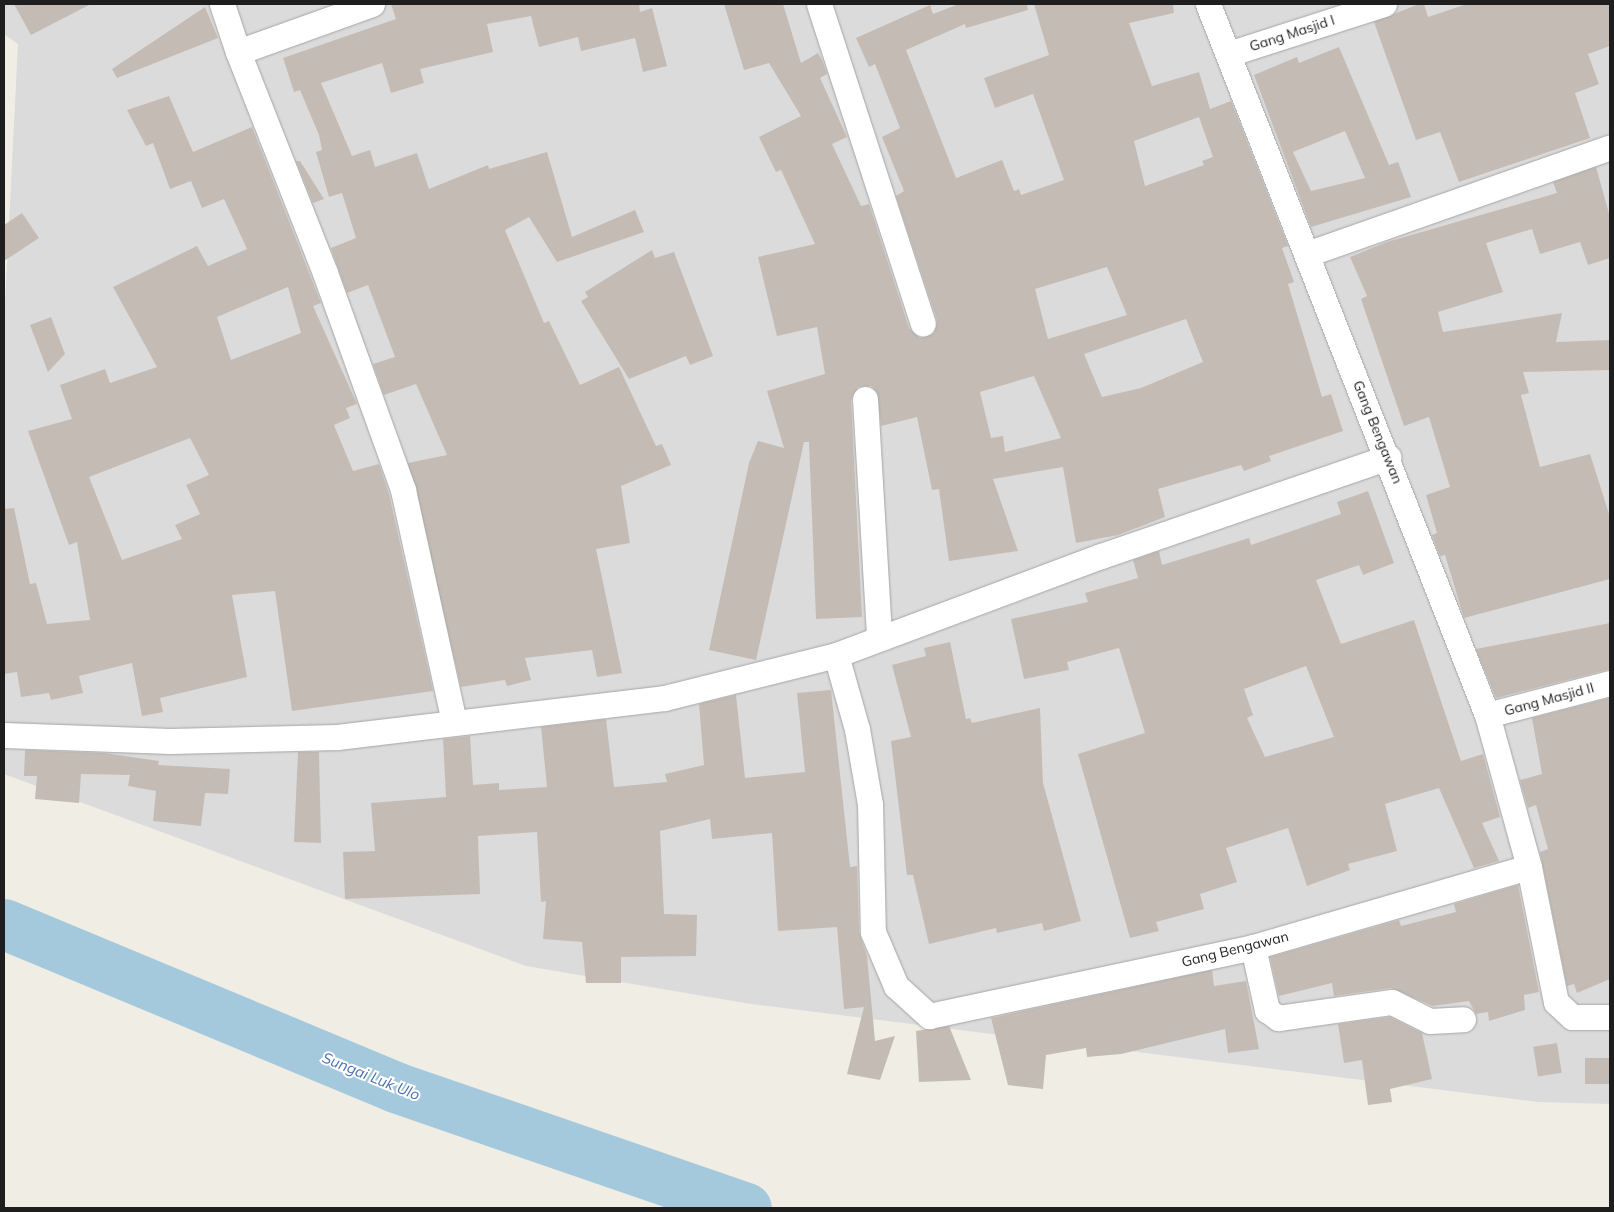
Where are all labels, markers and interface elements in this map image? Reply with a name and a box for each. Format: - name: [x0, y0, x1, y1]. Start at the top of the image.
- street label: Gang Masjid I: [1247, 11, 1337, 55]
- street label: Gang Bengawan: [1350, 378, 1406, 486]
- street label: Gang Masjid II: [1502, 679, 1596, 719]
- street label: Gang Bengawan: [1180, 928, 1290, 970]
- water label: Sungai Luk Ulo: [320, 1048, 422, 1104]

